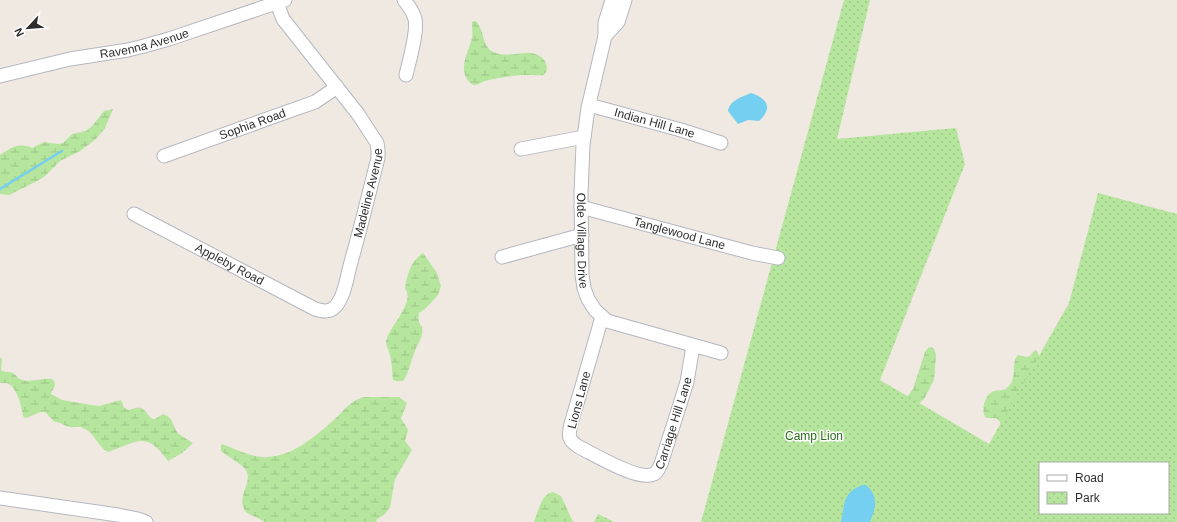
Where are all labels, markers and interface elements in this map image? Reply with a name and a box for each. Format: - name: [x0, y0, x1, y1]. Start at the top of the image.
- north arrow: [8, 8, 48, 48]
- text: N: [12, 26, 26, 39]
- street label: Ravenna Avenue: [99, 26, 191, 61]
- street label: Indian Hill Lane: [613, 105, 697, 141]
- street label: Sophia Road: [217, 106, 288, 143]
- street label: Madeline Avenue: [351, 148, 386, 239]
- street label: Olde Village Drive: [574, 193, 591, 290]
- street label: Tanglewood Lane: [632, 214, 727, 253]
- street label: Appleby Road: [193, 240, 266, 288]
- street label: Lions Lane: [565, 370, 593, 430]
- street label: Carriage Hill Lane: [652, 376, 695, 472]
- park label: Camp Lion: [785, 429, 843, 443]
- legend: [1039, 462, 1169, 514]
- text: Road: [1075, 471, 1104, 485]
- text: Park: [1075, 491, 1101, 505]

